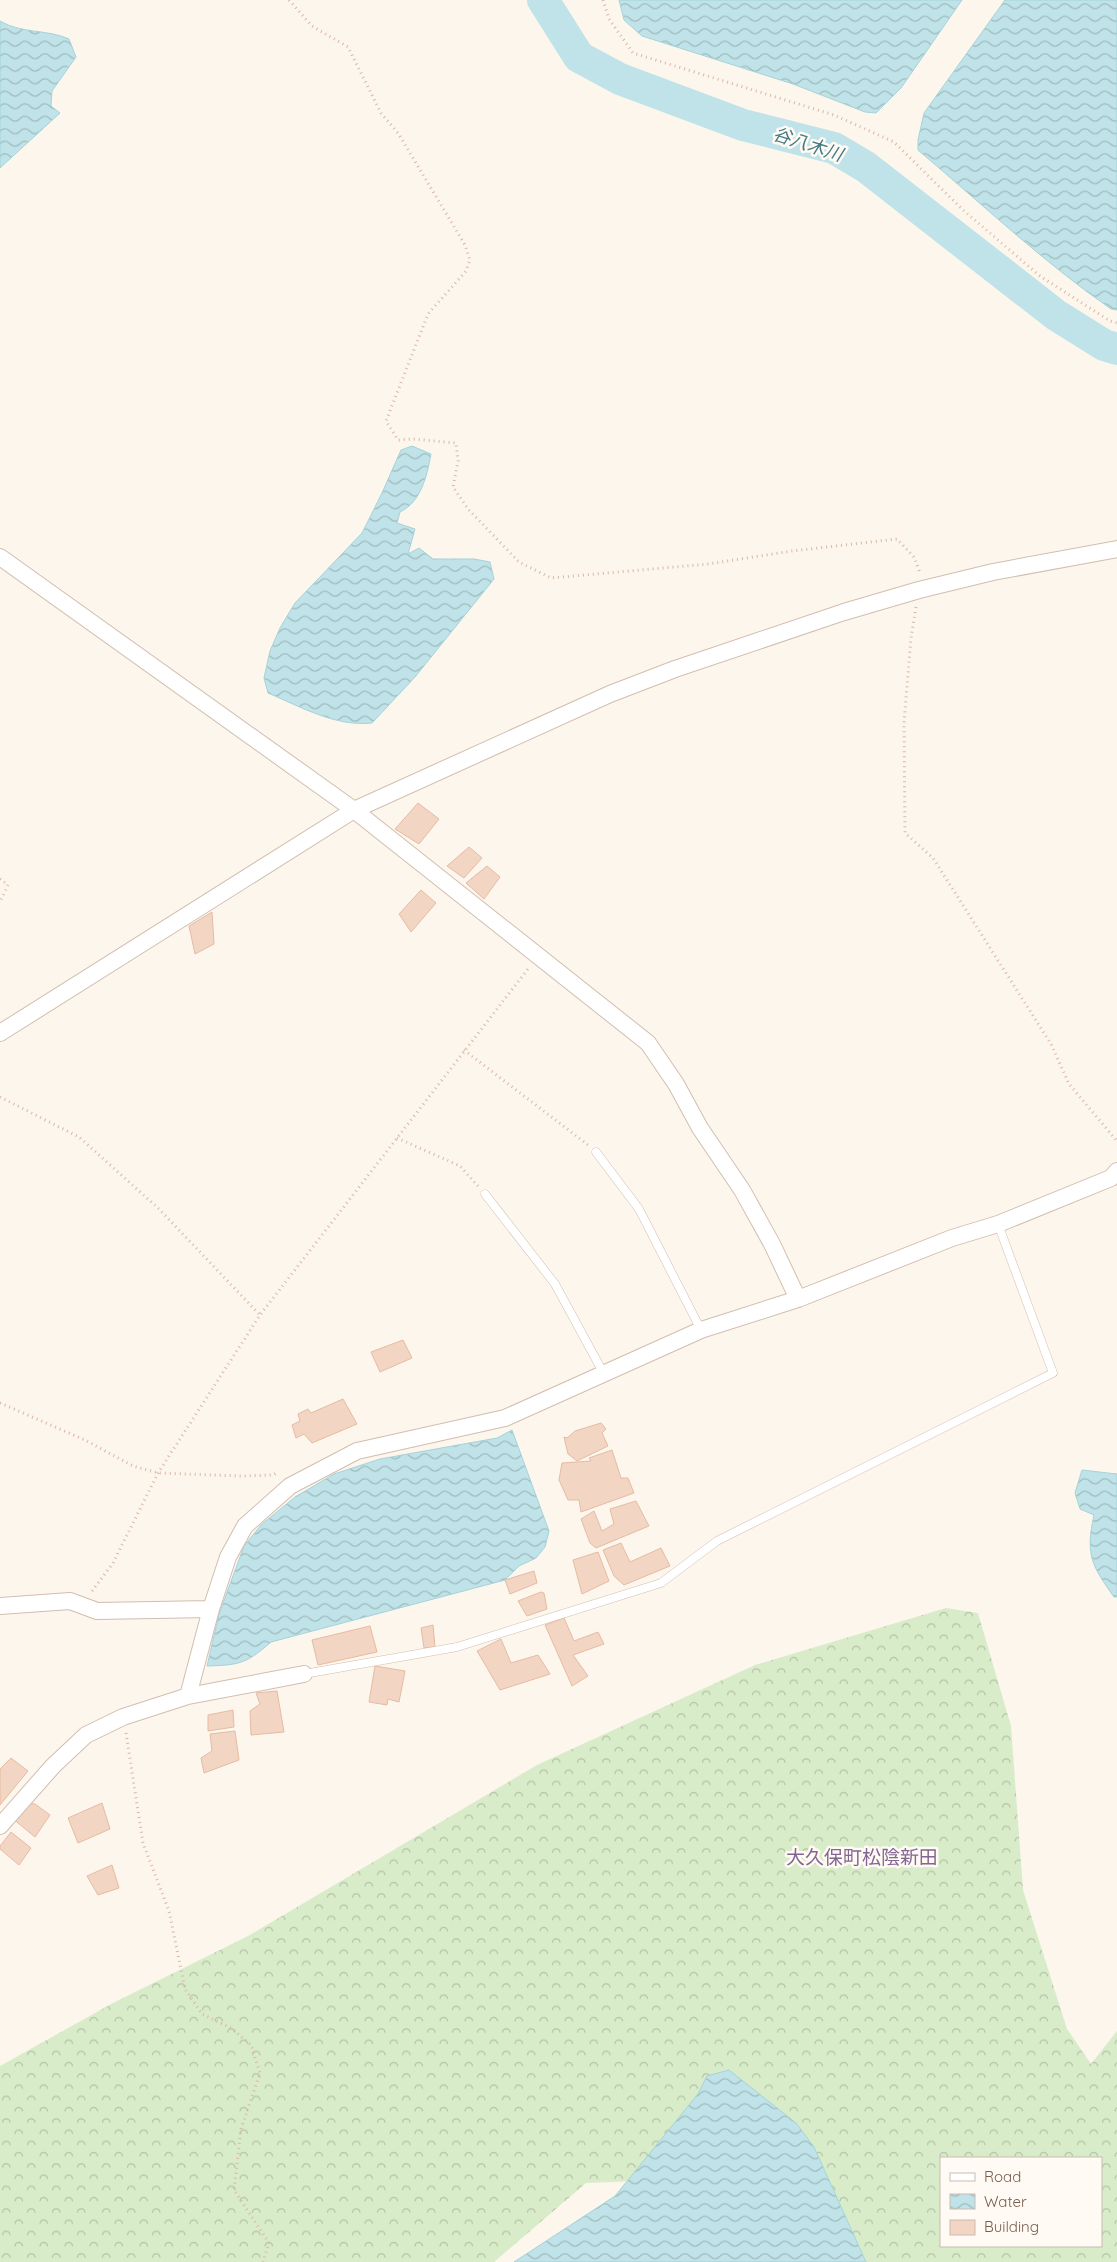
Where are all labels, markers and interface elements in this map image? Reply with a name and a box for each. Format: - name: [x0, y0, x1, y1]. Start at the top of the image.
- water label: 谷八木川: [770, 122, 848, 167]
- district label: 大久保町松陰新田: [786, 1845, 938, 1869]
- legend: [940, 2157, 1102, 2247]
- text: Road: [984, 2167, 1021, 2186]
- text: Water: [984, 2192, 1027, 2211]
- text: Building: [984, 2217, 1039, 2236]

